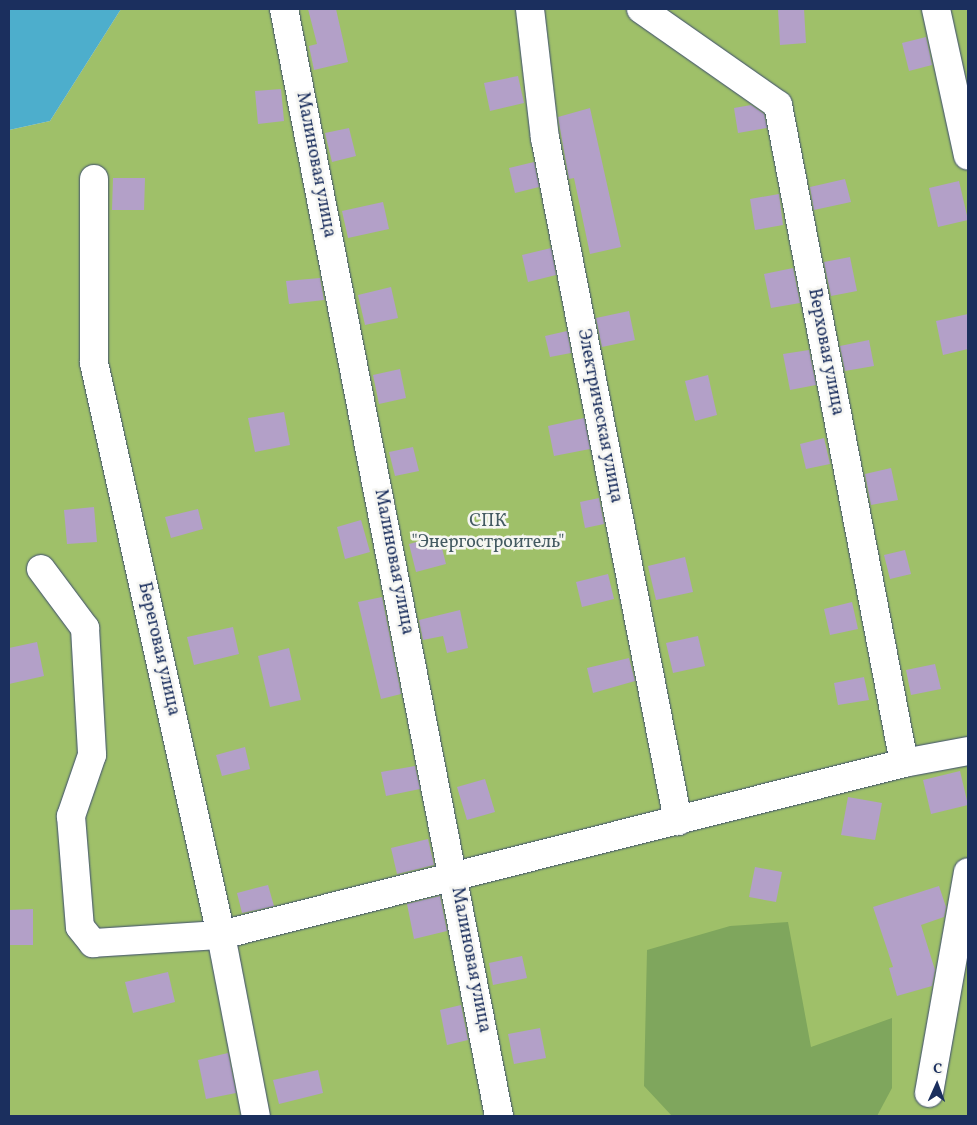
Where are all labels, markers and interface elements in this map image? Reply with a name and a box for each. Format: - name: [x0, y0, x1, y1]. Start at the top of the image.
- street label: Малиновая улица: [290, 90, 340, 240]
- street label: Верховая улица: [802, 286, 848, 418]
- street label: Электрическая улица: [571, 327, 627, 505]
- street label: Малиновая улица: [368, 487, 418, 637]
- park label: СПК "Энергостроитель": [412, 512, 564, 554]
- street label: Береговая улица: [132, 580, 184, 718]
- street label: Малиновая улица: [445, 885, 495, 1035]
- north arrow: [912, 1060, 962, 1110]
- text: С: [933, 1060, 942, 1079]

